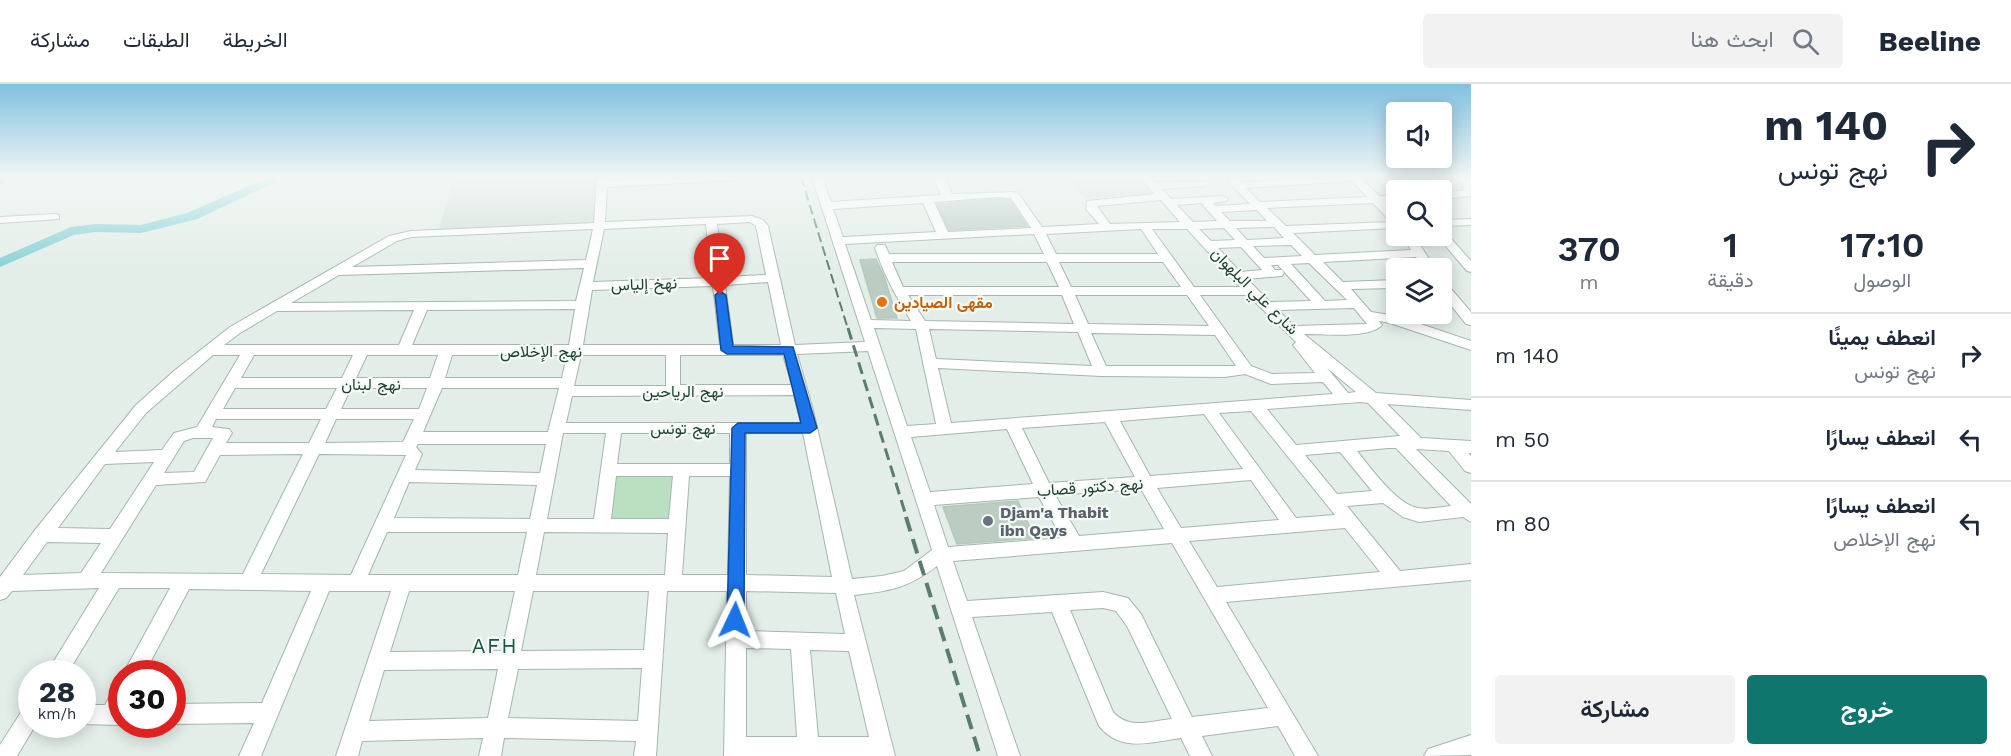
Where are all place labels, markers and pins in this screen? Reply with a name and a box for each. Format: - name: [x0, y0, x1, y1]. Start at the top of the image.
- pin: [694, 233, 745, 295]
- place label: مقهى الصيادين: [894, 293, 993, 313]
- marker: مقهى الصيادين: [875, 295, 889, 309]
- place label: Djam'a Thabit ibn Qays: [1000, 503, 1109, 540]
- marker: Djam'a Thabit ibn Qays: [981, 514, 995, 528]

